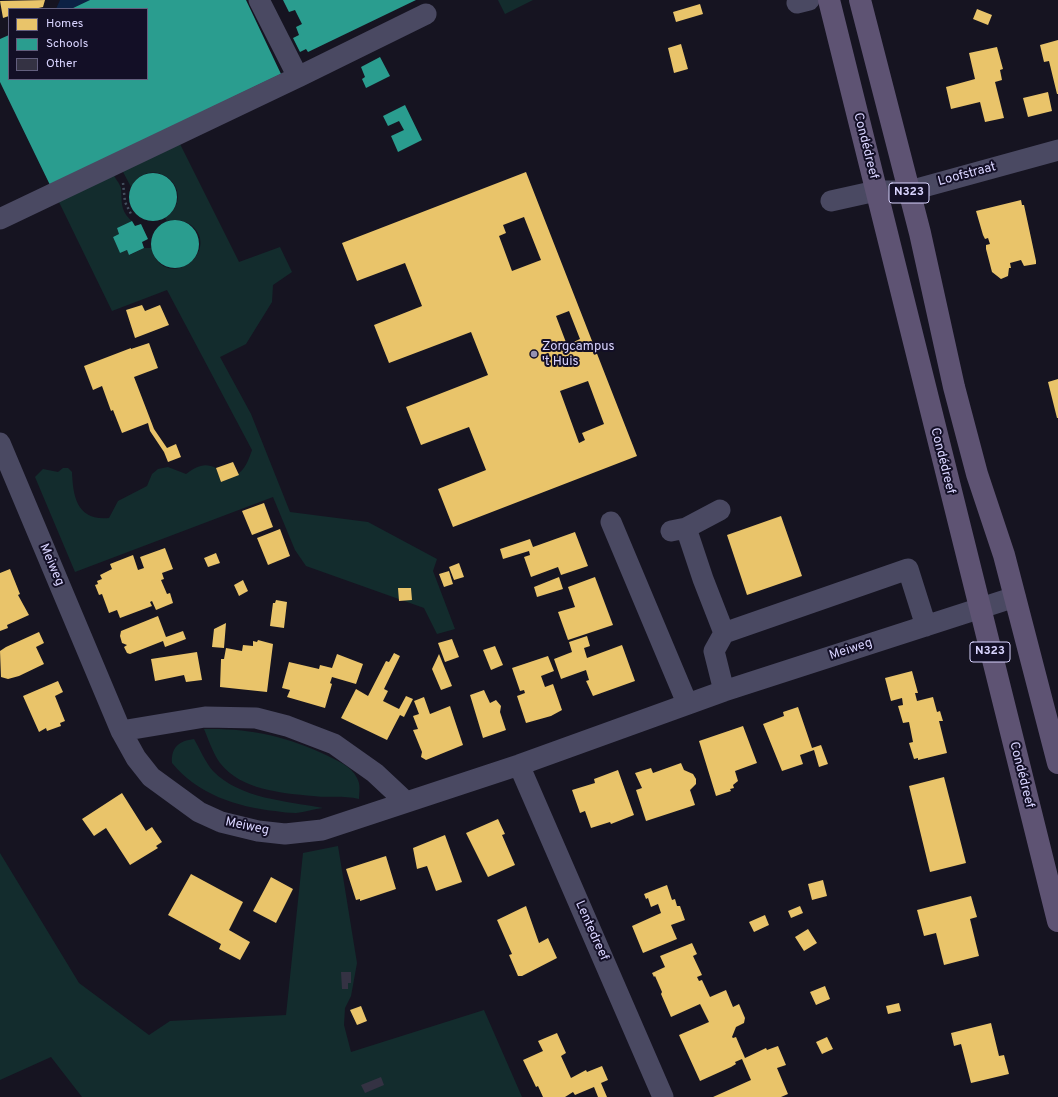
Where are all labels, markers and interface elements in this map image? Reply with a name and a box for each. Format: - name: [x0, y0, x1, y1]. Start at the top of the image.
- legend: [8, 8, 148, 80]
- text: Homes: [46, 16, 83, 32]
- text: Schools: [46, 36, 88, 52]
- text: Other: [46, 56, 77, 72]
- street label: Condédreef: [849, 111, 881, 181]
- street label: Loofstraat: [936, 160, 998, 190]
- road number: N323: [889, 183, 929, 203]
- place label: Zorgcampus 't Huis: [542, 339, 615, 370]
- marker: Zorgcampus 't Huis: [529, 349, 539, 359]
- street label: Condédreef: [926, 426, 958, 496]
- street label: Meiweg: [35, 541, 67, 589]
- street label: Meiweg: [827, 636, 875, 664]
- road number: N323: [970, 642, 1010, 662]
- street label: Condédreef: [1005, 740, 1037, 810]
- street label: Meiweg: [224, 815, 270, 839]
- street label: Lentedreef: [571, 899, 611, 963]

